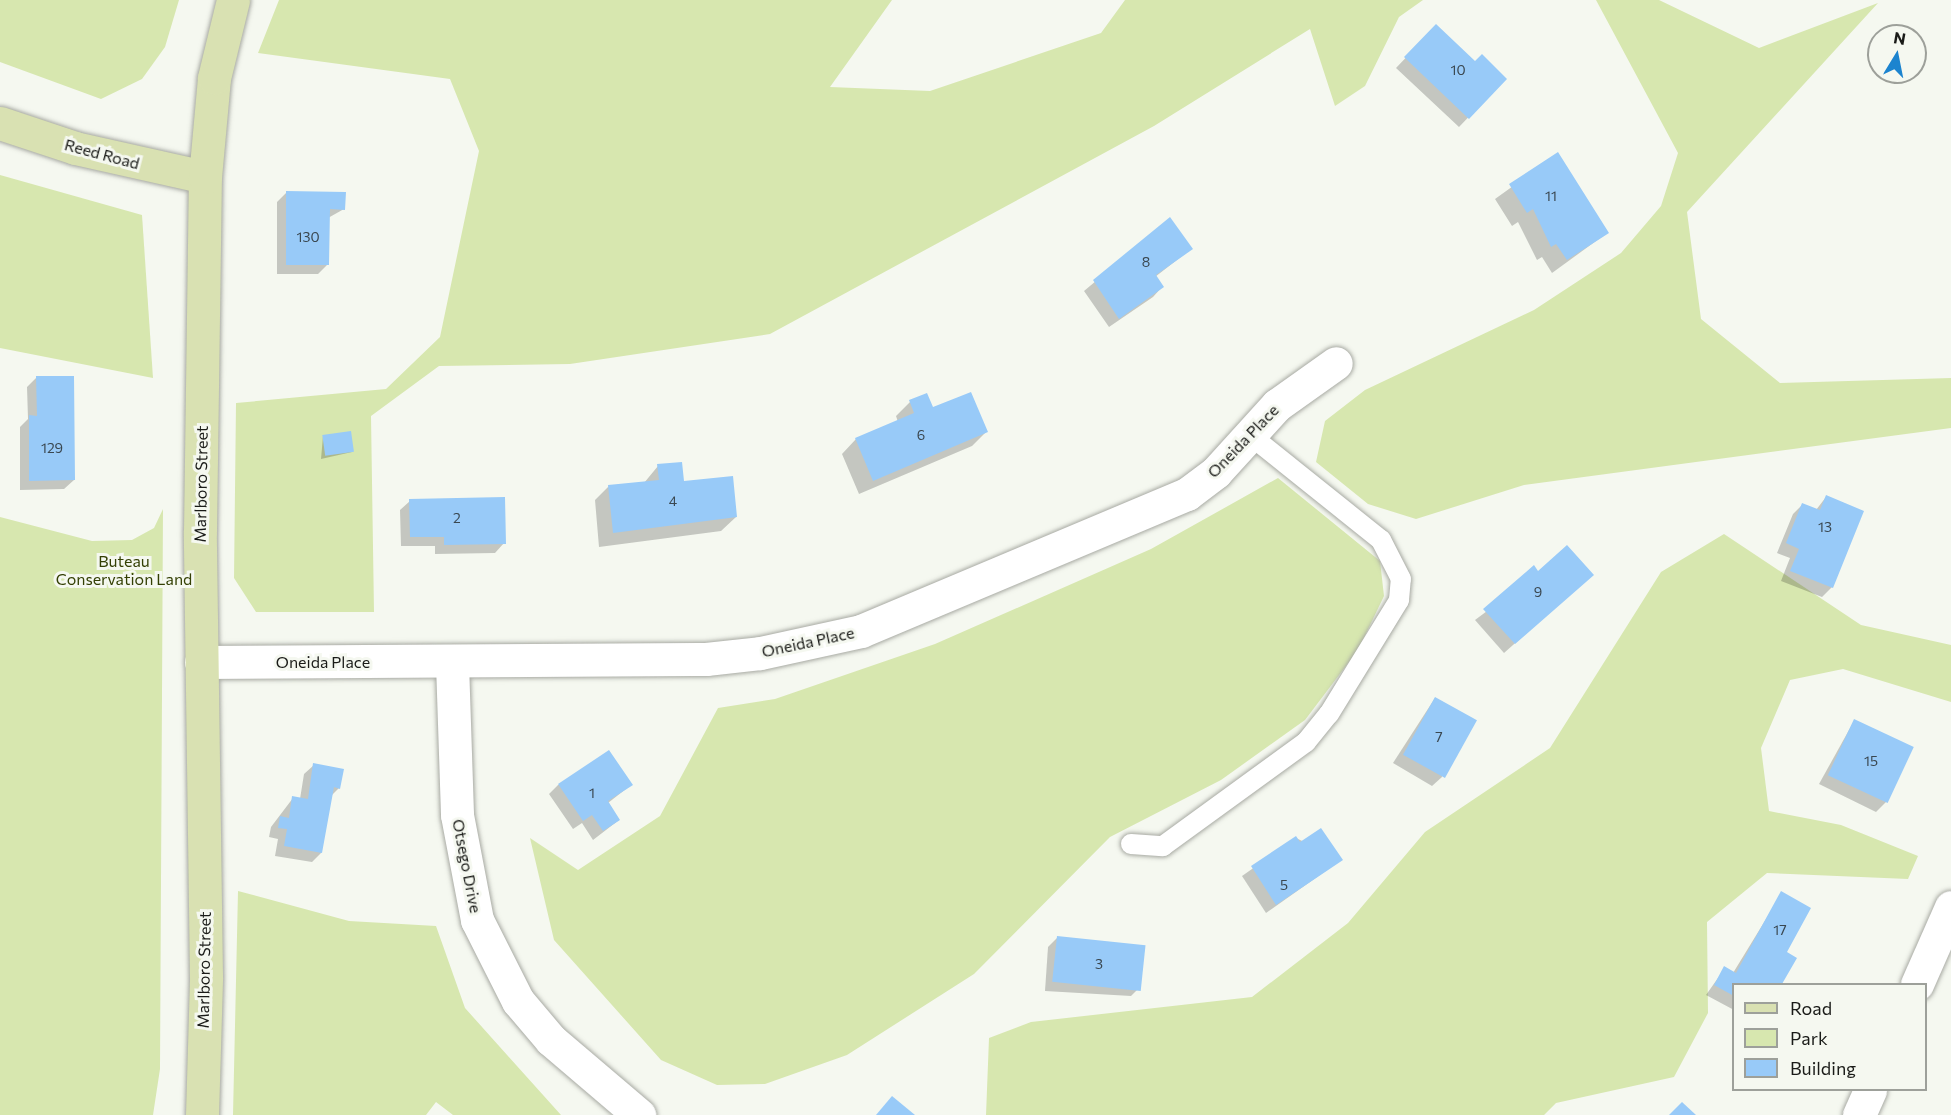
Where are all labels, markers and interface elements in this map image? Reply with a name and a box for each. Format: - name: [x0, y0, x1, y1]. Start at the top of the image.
- north arrow: [1867, 24, 1927, 84]
- text: N: [1892, 27, 1907, 48]
- house number: 10: [1450, 62, 1466, 78]
- street label: Reed Road: [62, 135, 142, 173]
- house number: 11: [1545, 188, 1557, 204]
- house number: 130: [296, 229, 320, 245]
- house number: 8: [1142, 254, 1150, 270]
- street label: Oneida Place: [1203, 400, 1283, 482]
- street label: Marlboro Street: [190, 425, 212, 543]
- house number: 6: [917, 427, 925, 443]
- house number: 129: [41, 440, 63, 456]
- house number: 4: [669, 493, 677, 509]
- house number: 2: [453, 510, 461, 526]
- house number: 13: [1818, 519, 1832, 535]
- park label: Buteau Conservation Land: [56, 551, 192, 589]
- house number: 9: [1534, 584, 1542, 600]
- street label: Oneida Place: [760, 623, 856, 661]
- street label: Oneida Place: [276, 652, 370, 672]
- house number: 7: [1435, 729, 1443, 745]
- house number: 15: [1864, 753, 1878, 769]
- house number: 1: [589, 785, 595, 801]
- street label: Otsego Drive: [448, 817, 486, 915]
- house number: 5: [1280, 877, 1288, 893]
- street label: Marlboro Street: [193, 911, 215, 1029]
- house number: 17: [1773, 922, 1787, 938]
- house number: 3: [1095, 956, 1103, 972]
- legend: [1732, 983, 1927, 1091]
- text: Road: [1790, 997, 1832, 1019]
- text: Park: [1790, 1027, 1828, 1049]
- text: Building: [1790, 1057, 1856, 1079]

